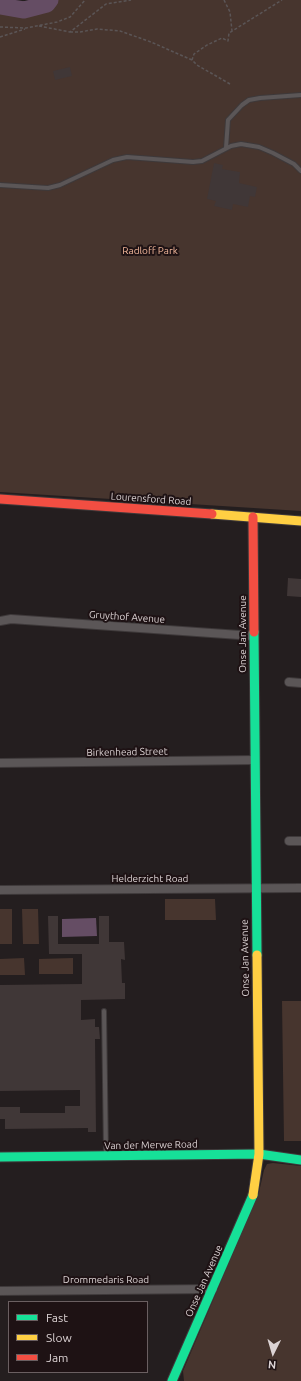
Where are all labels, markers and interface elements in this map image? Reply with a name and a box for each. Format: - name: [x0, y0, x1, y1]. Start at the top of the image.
- park label: Radloff Park: [122, 245, 178, 257]
- street label: Lourensford Road: [110, 490, 192, 508]
- street label: Onse Jan Avenue: [237, 595, 249, 673]
- street label: Gruythof Avenue: [89, 608, 165, 626]
- street label: Birkenhead Street: [86, 745, 168, 759]
- street label: Helderzicht Road: [112, 873, 188, 885]
- street label: Onse Jan Avenue: [238, 919, 252, 997]
- street label: Van der Merwe Road: [104, 1138, 198, 1152]
- street label: Onse Jan Avenue: [183, 1243, 225, 1319]
- street label: Drommedaris Road: [63, 1274, 149, 1286]
- legend: [8, 1301, 148, 1373]
- text: Fast: [46, 1311, 68, 1324]
- text: Slow: [46, 1331, 72, 1344]
- north arrow: [253, 1333, 293, 1373]
- text: Jam: [46, 1351, 68, 1364]
- text: N: [267, 1359, 277, 1371]

